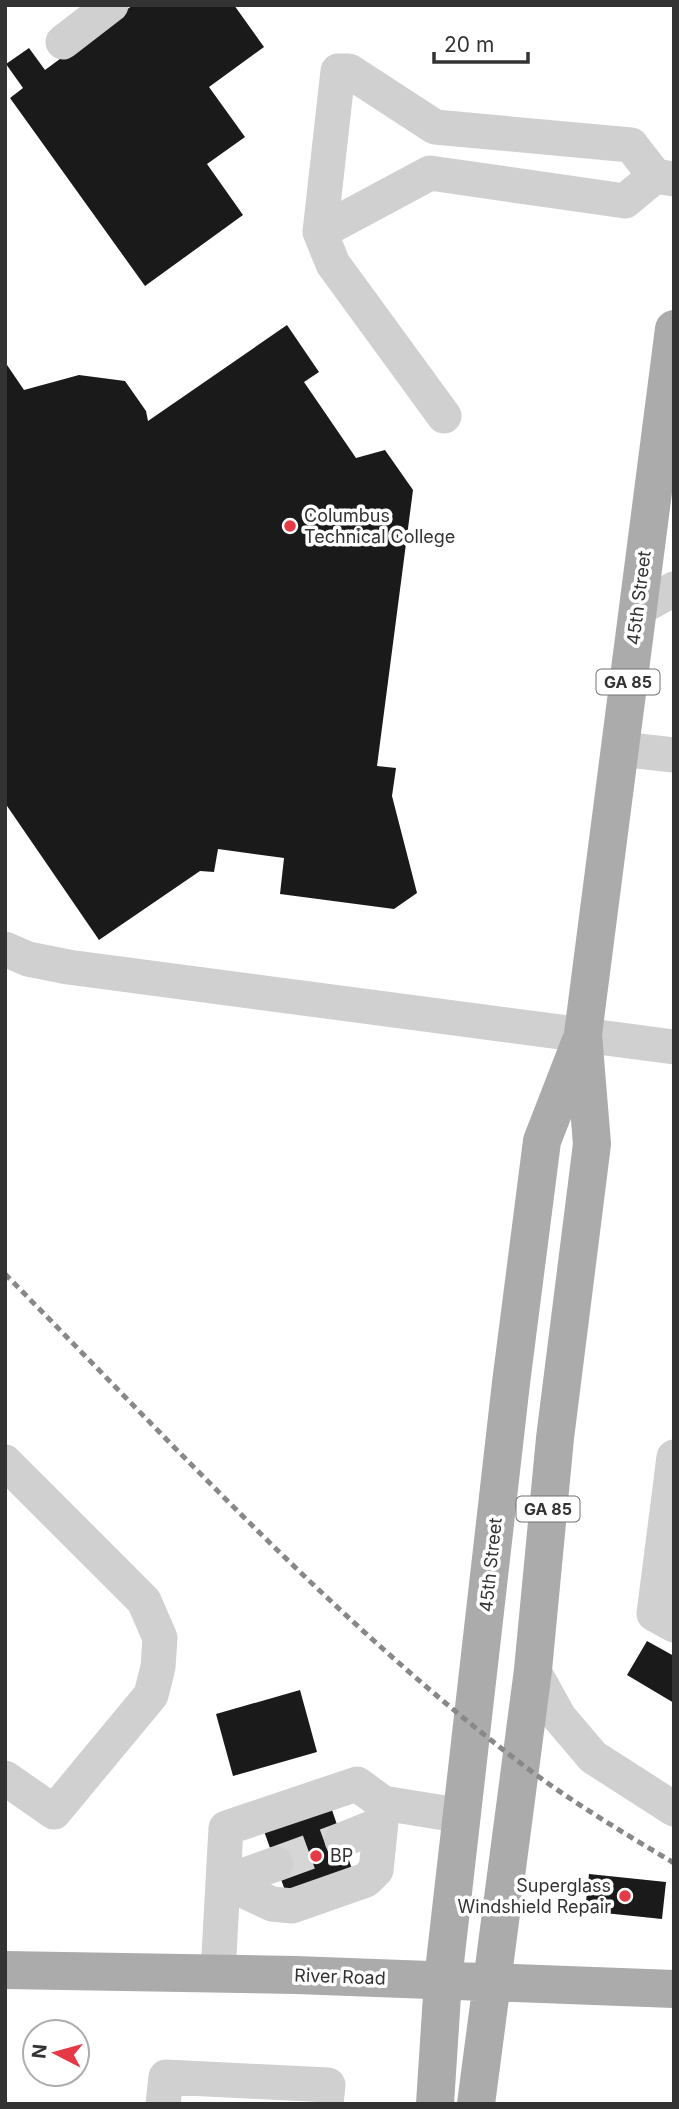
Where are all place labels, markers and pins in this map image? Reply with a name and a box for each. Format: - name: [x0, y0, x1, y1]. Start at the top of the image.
- place label: Columbus Technical College: [304, 505, 455, 547]
- marker: Columbus Technical College: [282, 518, 298, 534]
- place label: BP: [330, 1845, 353, 1866]
- marker: BP: [308, 1848, 324, 1864]
- place label: Superglass Windshield Repair: [458, 1875, 611, 1917]
- marker: Superglass Windshield Repair: [617, 1888, 633, 1904]

